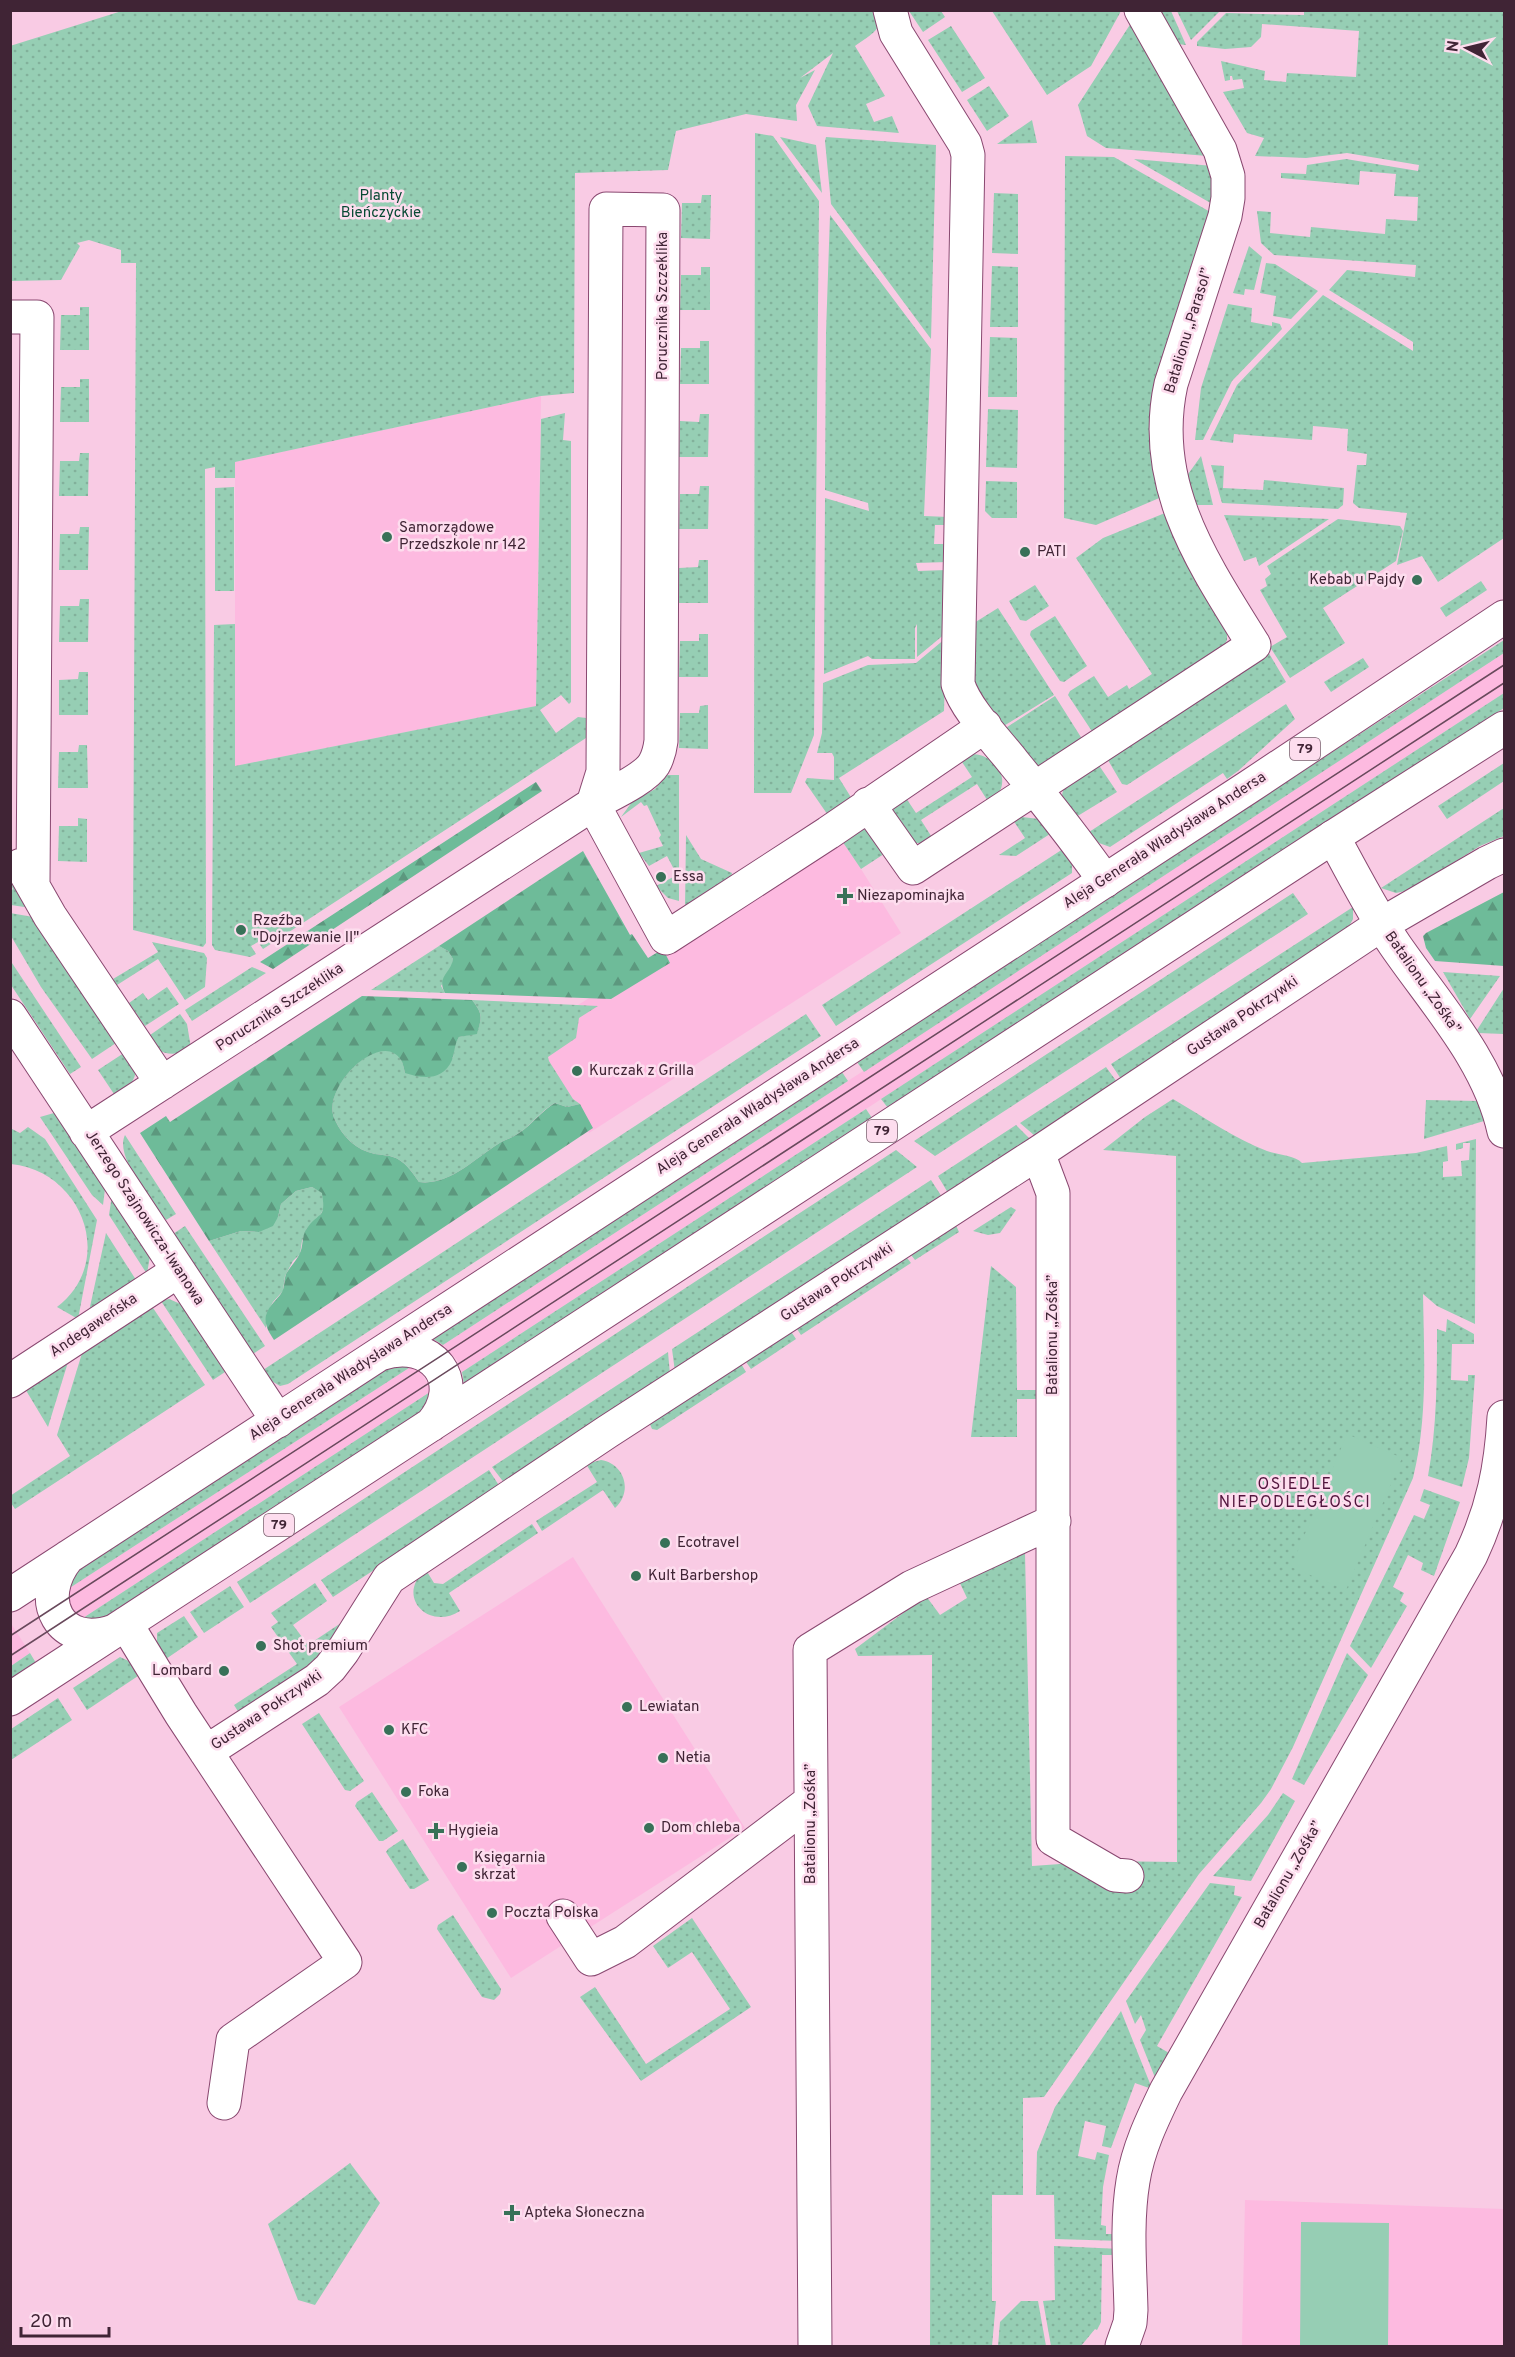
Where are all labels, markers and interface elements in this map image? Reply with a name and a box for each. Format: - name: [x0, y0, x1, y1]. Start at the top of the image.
- north arrow: [1437, 18, 1497, 78]
- text: N: [1443, 39, 1465, 53]
- park label: Planty Bieńczyckie: [341, 187, 421, 223]
- street label: Porucznika Szczeklika: [654, 232, 673, 380]
- street label: Batalionu „Parasol”: [1161, 266, 1217, 396]
- place label: Samorządowe Przedszkole nr 142: [399, 519, 526, 555]
- marker: Samorządowe Przedszkole nr 142: [380, 530, 394, 544]
- place label: PATI: [1037, 543, 1066, 562]
- marker: PATI: [1018, 545, 1032, 559]
- place label: Kebab u Pajdy: [1309, 571, 1405, 590]
- marker: Kebab u Pajdy: [1410, 573, 1424, 587]
- road number: 79: [1290, 738, 1320, 760]
- street label: Aleja Generała Władysława Andersa: [1060, 768, 1270, 914]
- place label: Essa: [673, 868, 704, 887]
- marker: Essa: [654, 870, 668, 884]
- place label: Niezapominajka: [857, 887, 965, 906]
- marker: Niezapominajka: [838, 889, 852, 903]
- place label: Rzeźba "Dojrzewanie II": [253, 912, 359, 948]
- marker: Rzeźba "Dojrzewanie II": [234, 923, 248, 937]
- street label: Batalionu „Zośka”: [1380, 928, 1464, 1038]
- street label: Porucznika Szczeklika: [213, 960, 347, 1056]
- street label: Gustawa Pokrzywki: [1184, 973, 1302, 1061]
- street label: Aleja Generała Władysława Andersa: [653, 1034, 863, 1180]
- place label: Kurczak z Grilla: [589, 1062, 694, 1081]
- marker: Kurczak z Grilla: [570, 1064, 584, 1078]
- road number: 79: [867, 1120, 897, 1142]
- street label: Jerzego Szajnowicza-Iwanowa: [80, 1127, 208, 1309]
- street label: Gustawa Pokrzywki: [777, 1240, 897, 1326]
- street label: Batalionu „Zośka”: [1044, 1275, 1063, 1395]
- street label: Andegaweńska: [47, 1290, 141, 1362]
- street label: Aleja Generała Władysława Andersa: [246, 1300, 456, 1446]
- district label: OSIEDLE NIEPODLEGŁOŚCI: [1219, 1475, 1371, 1513]
- road number: 79: [264, 1514, 294, 1536]
- place label: Ecotravel: [677, 1534, 739, 1553]
- marker: Ecotravel: [658, 1536, 672, 1550]
- place label: Kult Barbershop: [648, 1567, 758, 1586]
- marker: Kult Barbershop: [629, 1569, 643, 1583]
- place label: Shot premium: [273, 1637, 368, 1656]
- marker: Shot premium: [254, 1639, 268, 1653]
- place label: Lombard: [152, 1662, 212, 1681]
- marker: Lombard: [217, 1664, 231, 1678]
- street label: Gustawa Pokrzywki: [208, 1667, 326, 1755]
- place label: Lewiatan: [639, 1698, 700, 1717]
- marker: Lewiatan: [620, 1700, 634, 1714]
- place label: KFC: [401, 1721, 429, 1740]
- marker: KFC: [382, 1723, 396, 1737]
- place label: Netia: [675, 1749, 711, 1768]
- marker: Netia: [656, 1751, 670, 1765]
- street label: Batalionu „Zośka”: [802, 1764, 821, 1884]
- place label: Foka: [418, 1783, 449, 1802]
- marker: Foka: [399, 1785, 413, 1799]
- street label: Batalionu „Zośka”: [1251, 1818, 1327, 1932]
- place label: Dom chleba: [661, 1819, 740, 1838]
- marker: Dom chleba: [642, 1821, 656, 1835]
- place label: Hygieia: [448, 1822, 498, 1841]
- marker: Hygieia: [429, 1824, 443, 1838]
- place label: Księgarnia skrzat: [474, 1849, 545, 1885]
- marker: Księgarnia skrzat: [455, 1860, 469, 1874]
- place label: Poczta Polska: [504, 1904, 598, 1923]
- marker: Poczta Polska: [485, 1906, 499, 1920]
- place label: Apteka Słoneczna: [524, 2204, 645, 2223]
- marker: Apteka Słoneczna: [505, 2206, 519, 2220]
- scale bar: [21, 2300, 110, 2338]
- text: 20 m: [30, 2311, 72, 2334]

